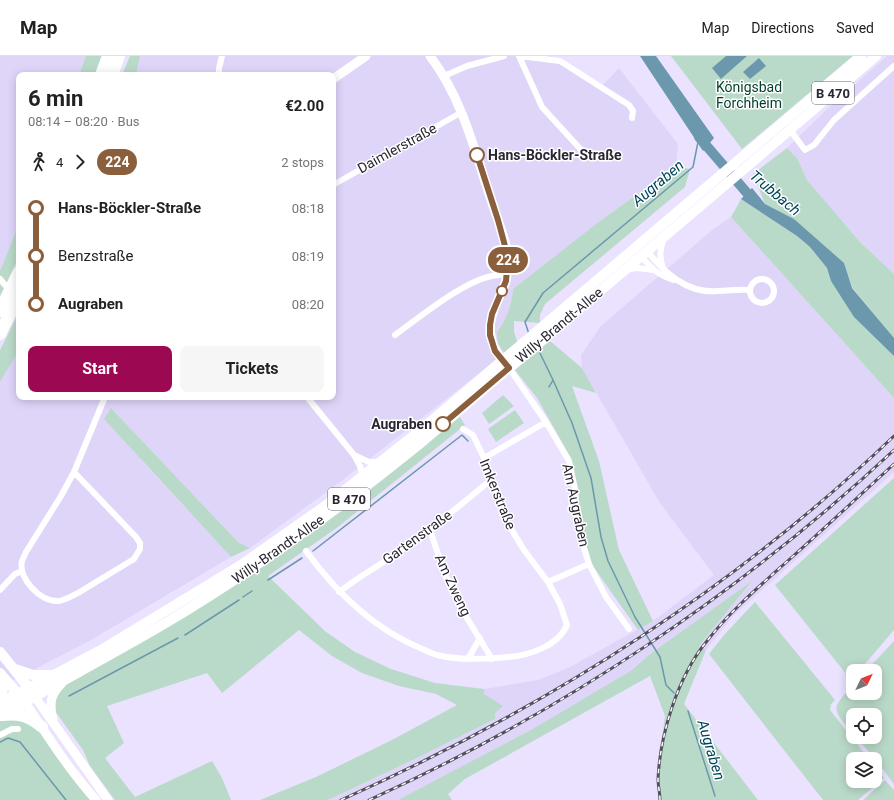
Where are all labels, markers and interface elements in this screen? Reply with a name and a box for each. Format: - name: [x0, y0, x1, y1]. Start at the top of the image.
- text: Map: [20, 16, 58, 39]
- text: Map: [702, 20, 729, 36]
- text: Directions: [751, 20, 814, 36]
- text: Saved: [836, 20, 874, 36]
- park label: Königsbad Forchheim: [716, 79, 782, 111]
- road number: B 470: [812, 82, 854, 104]
- text: 6 min: [28, 86, 83, 111]
- text: €2.00: [285, 97, 324, 115]
- text: 08:14 – 08:20 · Bus: [28, 114, 140, 129]
- street label: Daimlerstraße: [355, 120, 439, 176]
- marker: Hans-Böckler-Straße: [469, 147, 485, 163]
- place label: Hans-Böckler-Straße: [488, 147, 622, 163]
- icon: walk: [28, 151, 50, 173]
- icon: forward: [69, 151, 91, 173]
- text: 224: [105, 154, 129, 170]
- text: 4: [56, 155, 63, 170]
- text: 2 stops: [281, 155, 324, 170]
- water label: Augraben: [628, 156, 688, 210]
- water label: Trubbach: [746, 167, 804, 219]
- text: Hans-Böckler-Straße: [58, 199, 201, 217]
- text: 08:18: [292, 201, 324, 216]
- text: Benzstraße: [58, 247, 134, 265]
- line badge: 224: [485, 247, 531, 273]
- text: 08:19: [292, 249, 324, 264]
- text: 224: [496, 252, 520, 268]
- street label: Willy-Brandt-Allee: [512, 284, 606, 366]
- unlabelled marker: [496, 285, 508, 297]
- text: Augraben: [58, 295, 123, 313]
- text: 08:20: [292, 297, 324, 312]
- button: Start: [28, 346, 172, 392]
- button: Tickets: [180, 346, 324, 392]
- place label: Augraben: [371, 416, 432, 432]
- marker: Augraben: [435, 416, 451, 432]
- street label: Imkerstraße: [477, 456, 519, 532]
- street label: Am Augraben: [559, 462, 593, 548]
- road number: B 470: [328, 488, 370, 510]
- street label: Gartenstraße: [379, 507, 455, 567]
- street label: Willy-Brandt-Allee: [229, 511, 327, 587]
- street label: Am Zweng: [432, 551, 474, 619]
- north arrow: [846, 664, 882, 700]
- map controls: [846, 664, 882, 788]
- button: locate: [846, 708, 882, 744]
- water label: Augraben: [693, 717, 729, 782]
- button: layers: [846, 752, 882, 788]

